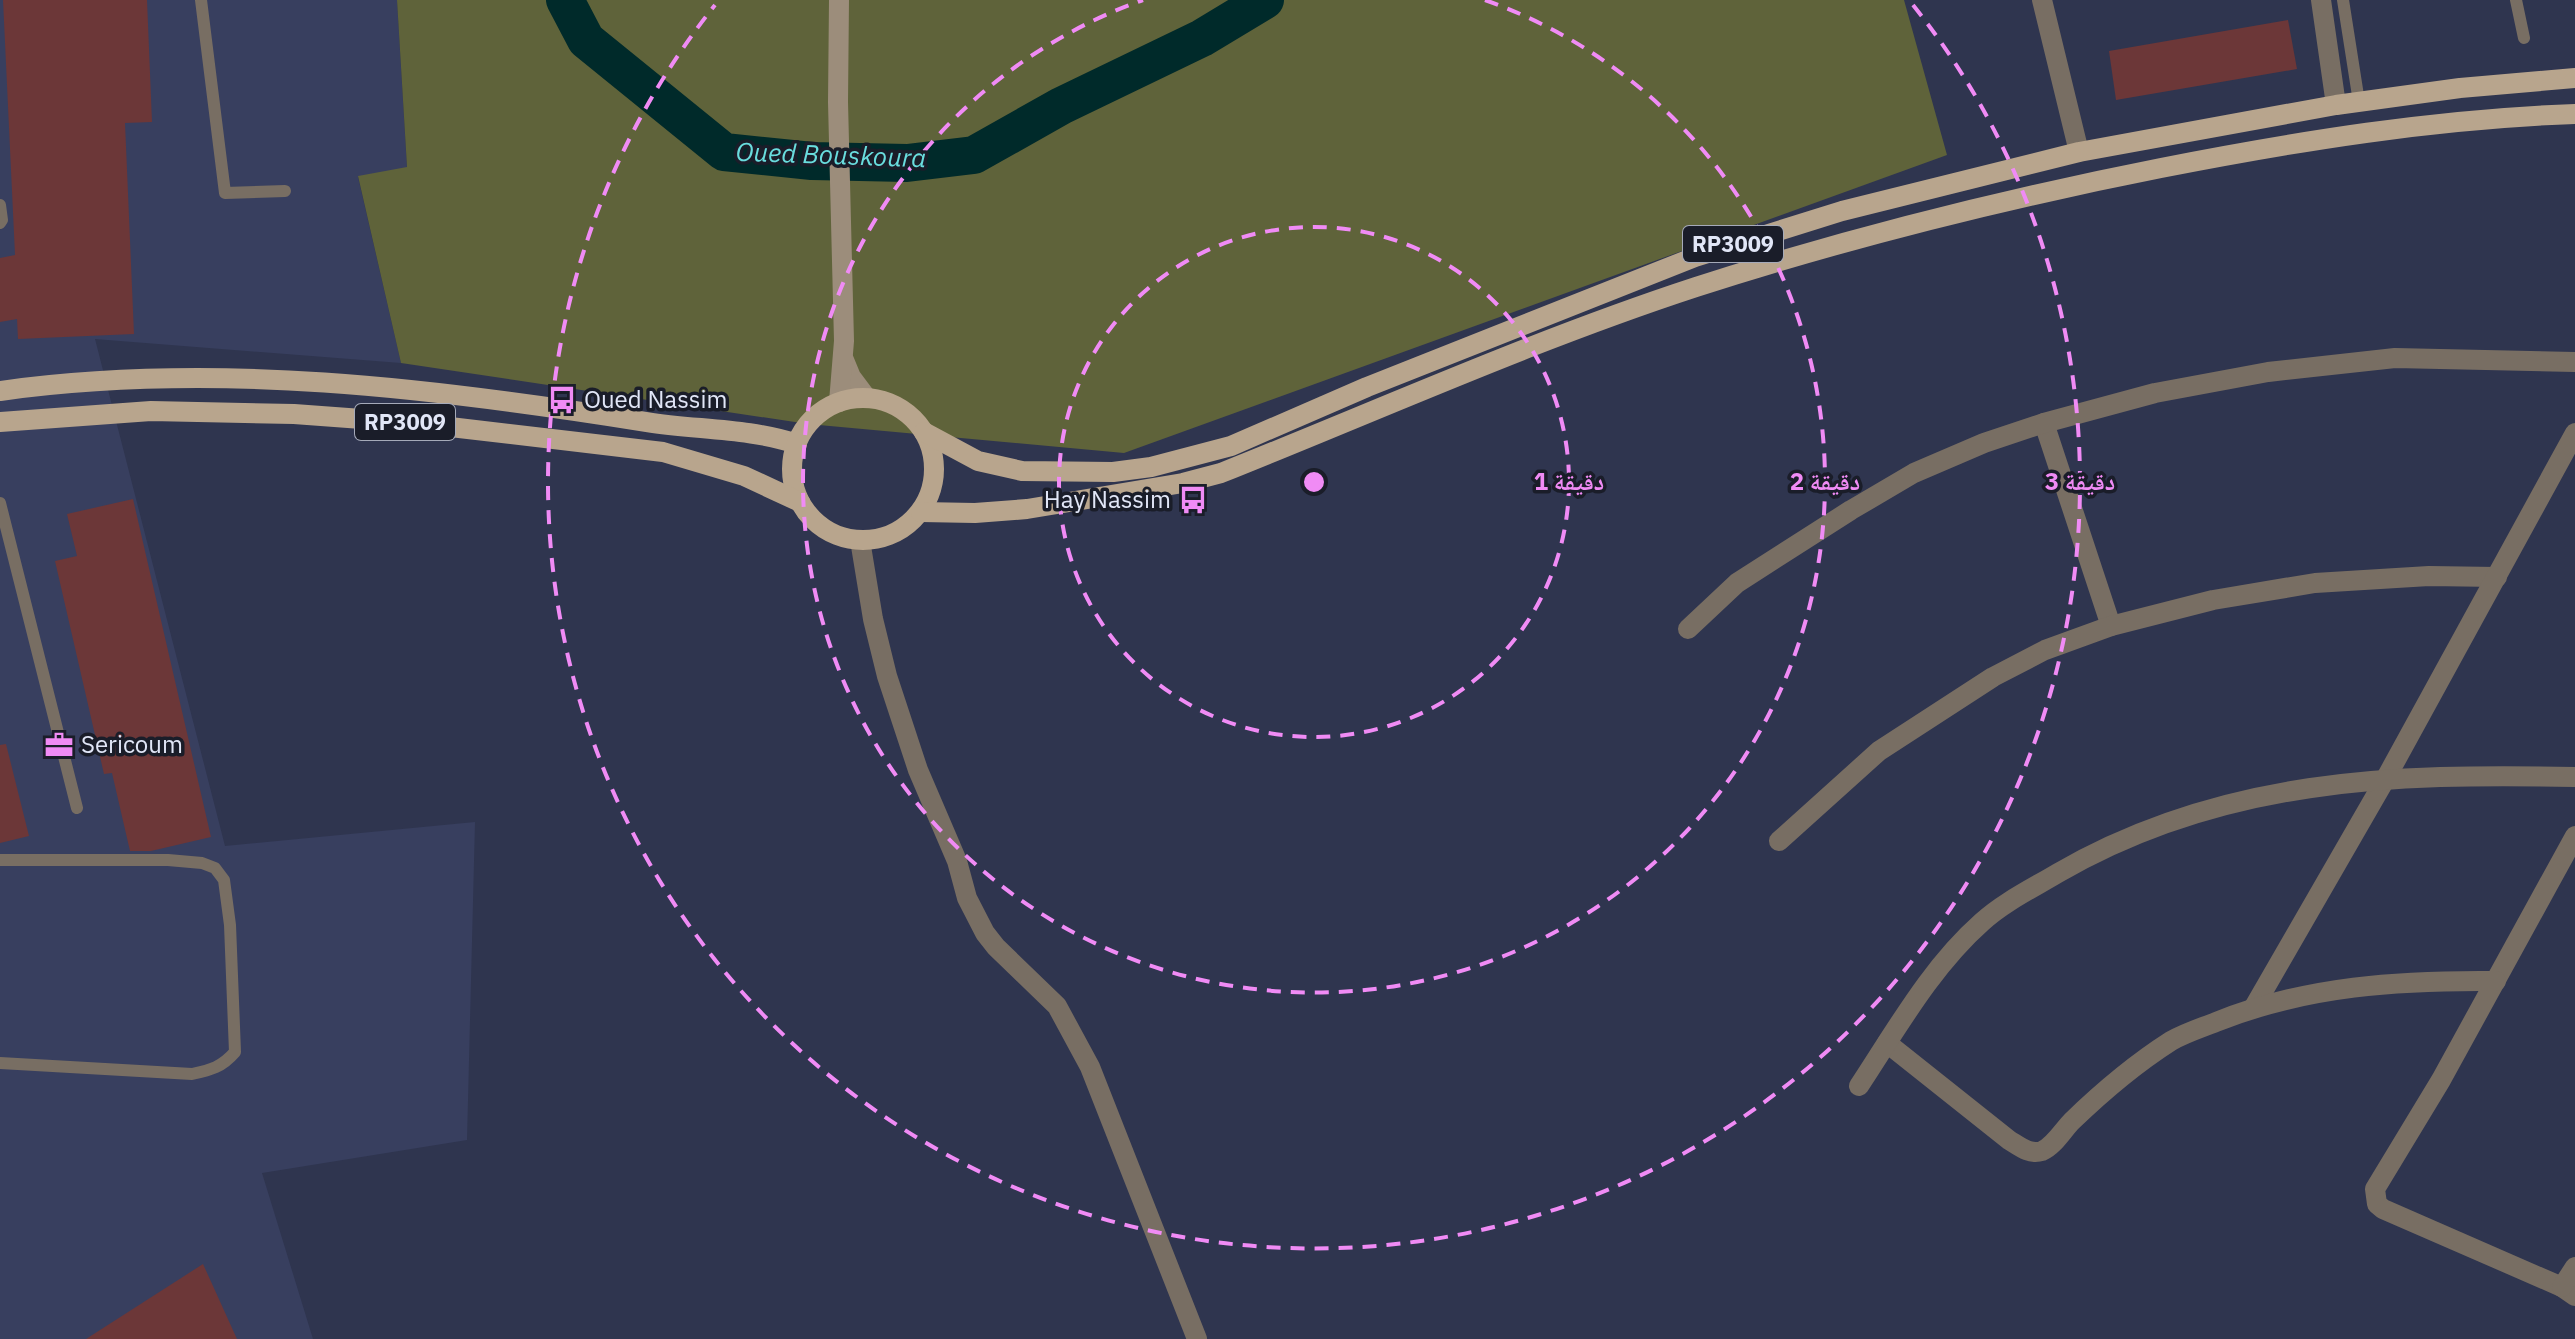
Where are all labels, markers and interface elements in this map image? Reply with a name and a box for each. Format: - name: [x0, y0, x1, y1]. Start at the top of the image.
- water label: Oued Bouskoura: [735, 134, 927, 174]
- road number: RP3009: [1683, 226, 1783, 262]
- place label: Oued Nassim: [584, 383, 727, 415]
- bus stop icon: Oued Nassim: [547, 385, 577, 415]
- road number: RP3009: [355, 404, 455, 440]
- text: 1 دقيقة: [1534, 465, 1604, 497]
- text: 2 دقيقة: [1790, 465, 1860, 497]
- text: 3 دقيقة: [2045, 465, 2115, 497]
- centre of rings: [1300, 468, 1328, 496]
- place label: Hay Nassim: [1044, 483, 1171, 515]
- bus stop icon: Hay Nassim: [1178, 485, 1208, 515]
- place label: Sericoum: [81, 728, 183, 760]
- office icon: Sericoum: [44, 730, 74, 760]

